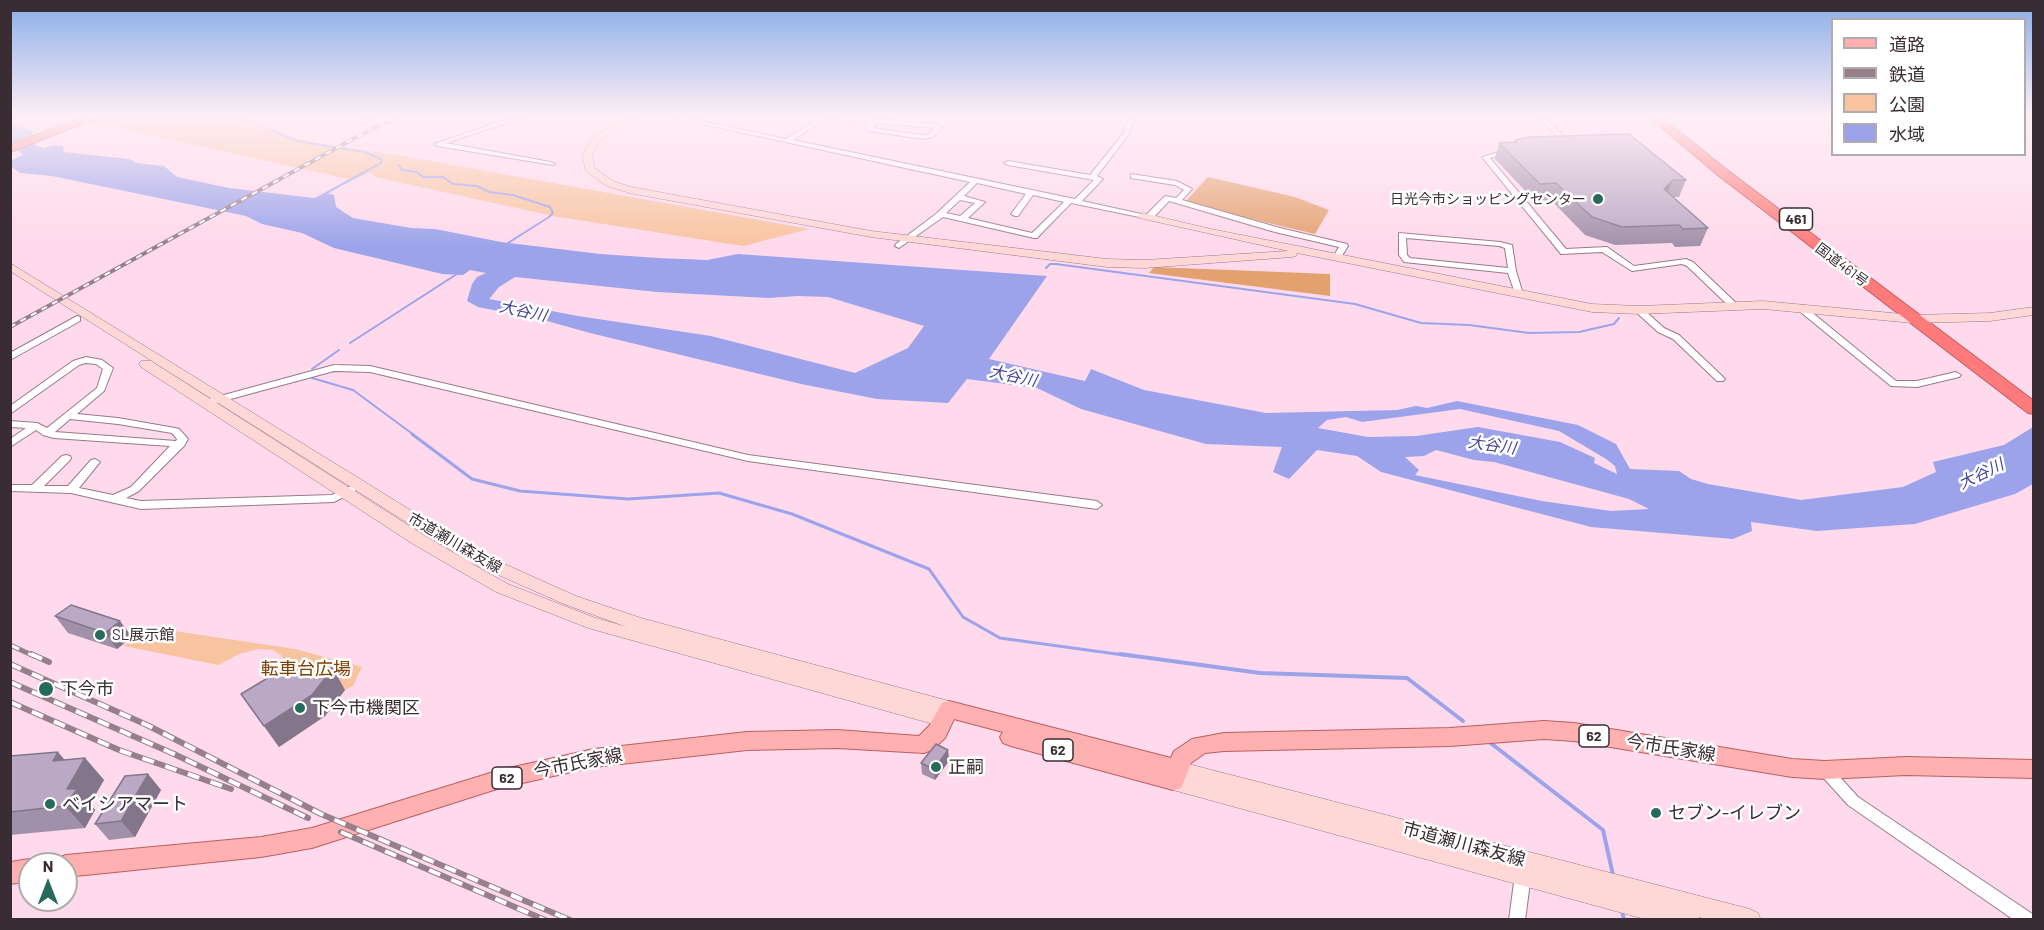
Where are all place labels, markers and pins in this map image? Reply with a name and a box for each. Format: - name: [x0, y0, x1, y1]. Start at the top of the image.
- place label: 日光今市ショッピングセンター: [1390, 191, 1586, 207]
- marker: 日光今市ショッピングセンター: [1591, 192, 1605, 206]
- place label: SL展示館: [112, 626, 174, 644]
- marker: SL展示館: [93, 628, 107, 642]
- place label: 下今市: [60, 678, 114, 700]
- marker: 下今市: [37, 680, 55, 698]
- place label: 下今市機関区: [312, 697, 420, 719]
- marker: 下今市機関区: [293, 701, 307, 715]
- place label: 正嗣: [948, 756, 984, 778]
- marker: 正嗣: [929, 760, 943, 774]
- place label: ベイシアマート: [62, 793, 188, 815]
- marker: ベイシアマート: [43, 797, 57, 811]
- place label: セブン-イレブン: [1668, 802, 1801, 824]
- marker: セブン-イレブン: [1649, 806, 1663, 820]

